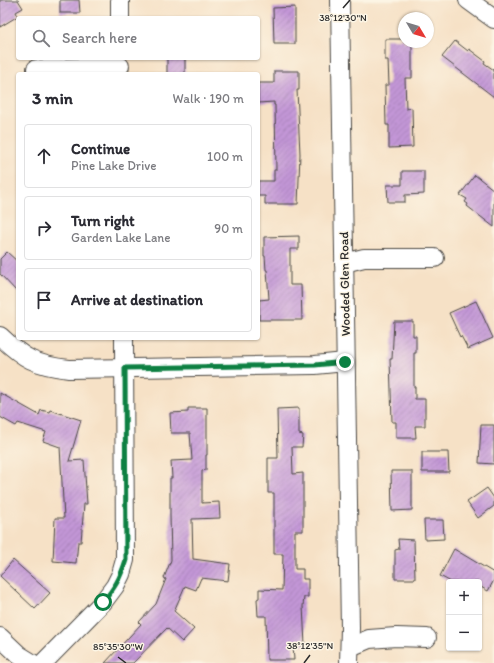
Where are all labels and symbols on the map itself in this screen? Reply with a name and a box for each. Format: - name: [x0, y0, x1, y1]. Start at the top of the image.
- text: 38°12'30"N: [319, 11, 367, 24]
- north arrow: [398, 12, 434, 48]
- street label: Wooded Glen Road: [336, 231, 353, 336]
- route end: [336, 353, 354, 371]
- route start: [94, 593, 112, 611]
- text: 38°12'35"N: [287, 639, 334, 652]
- text: 85°35'30"W: [93, 640, 143, 653]

